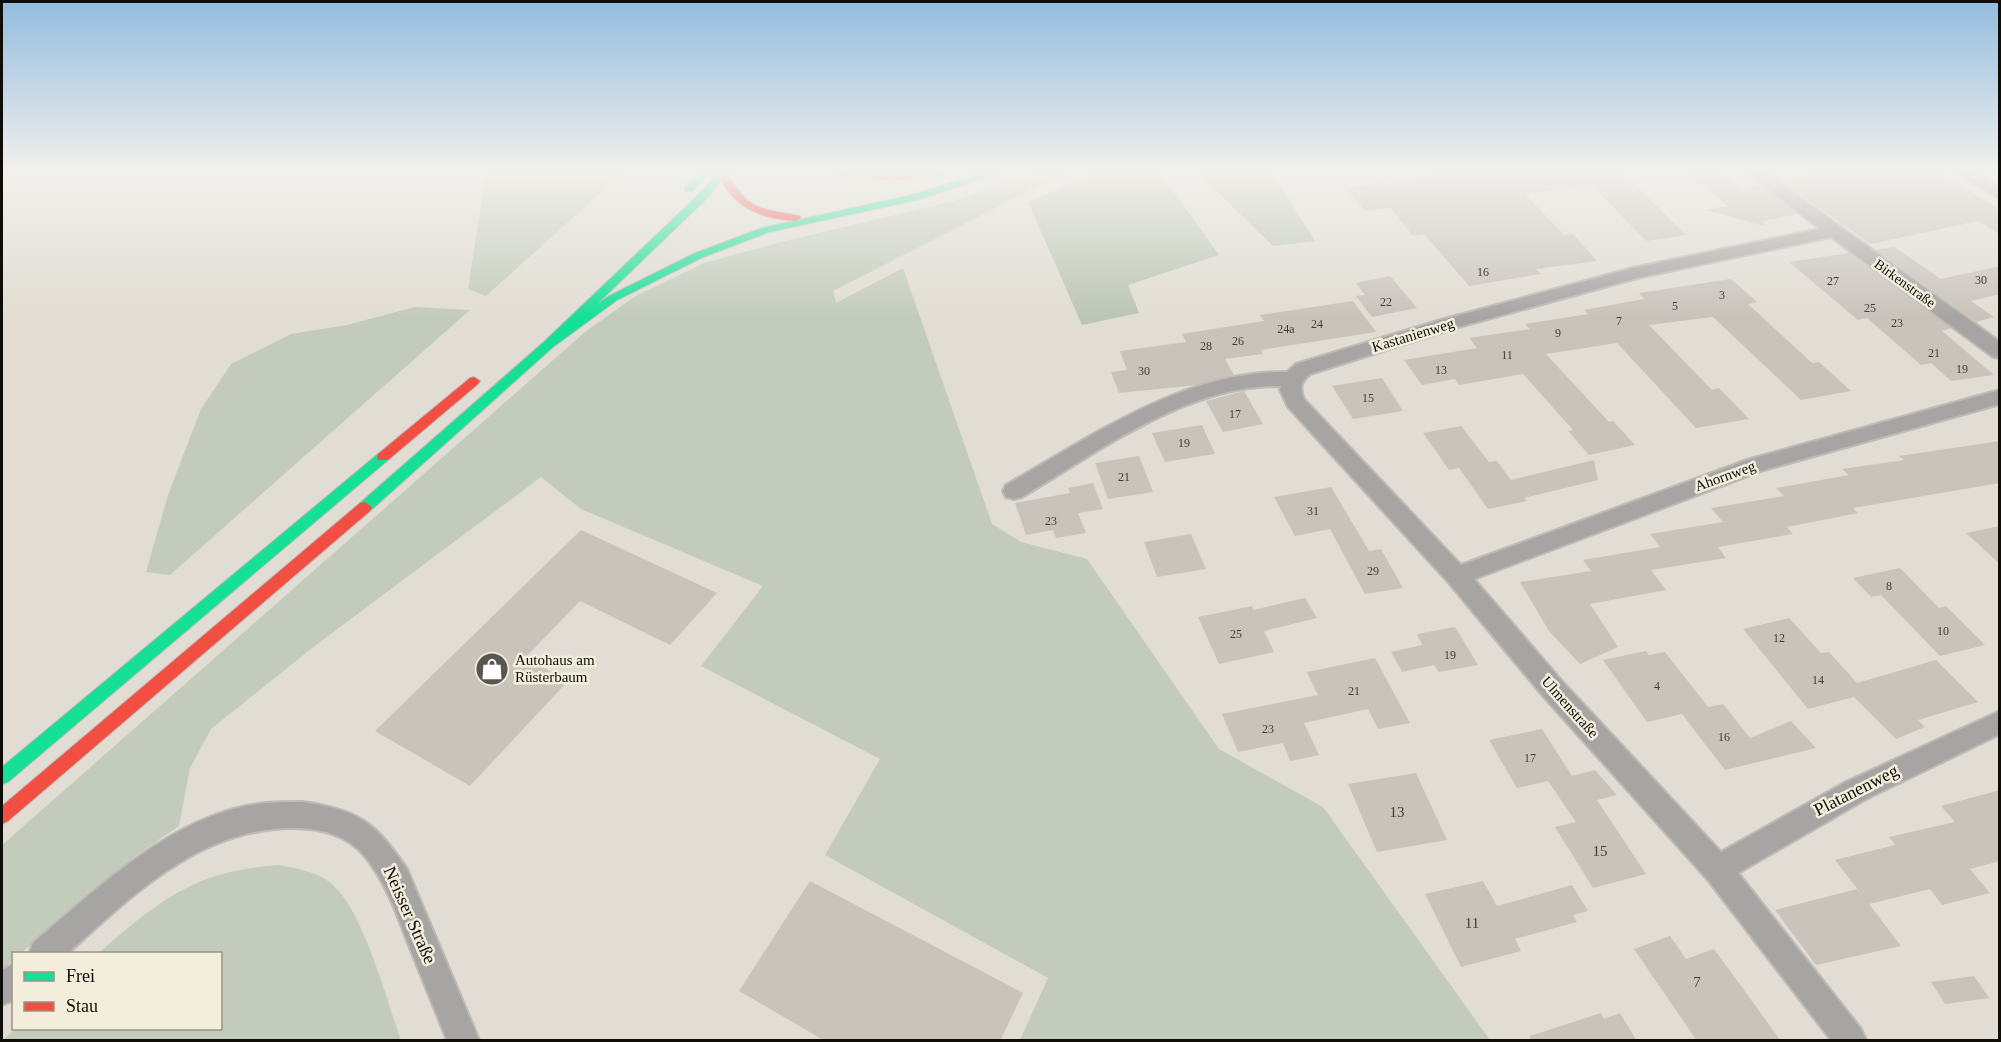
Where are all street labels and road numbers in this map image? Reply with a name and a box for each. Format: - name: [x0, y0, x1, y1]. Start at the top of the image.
- street label: Birkenstraße: [1871, 256, 1938, 310]
- street label: Kastanienweg: [1370, 315, 1456, 355]
- street label: Ahornweg: [1693, 457, 1758, 494]
- street label: Ulmenstraße: [1538, 673, 1602, 741]
- street label: Platanenweg: [1810, 760, 1902, 820]
- street label: Neisser Straße: [380, 863, 440, 967]

